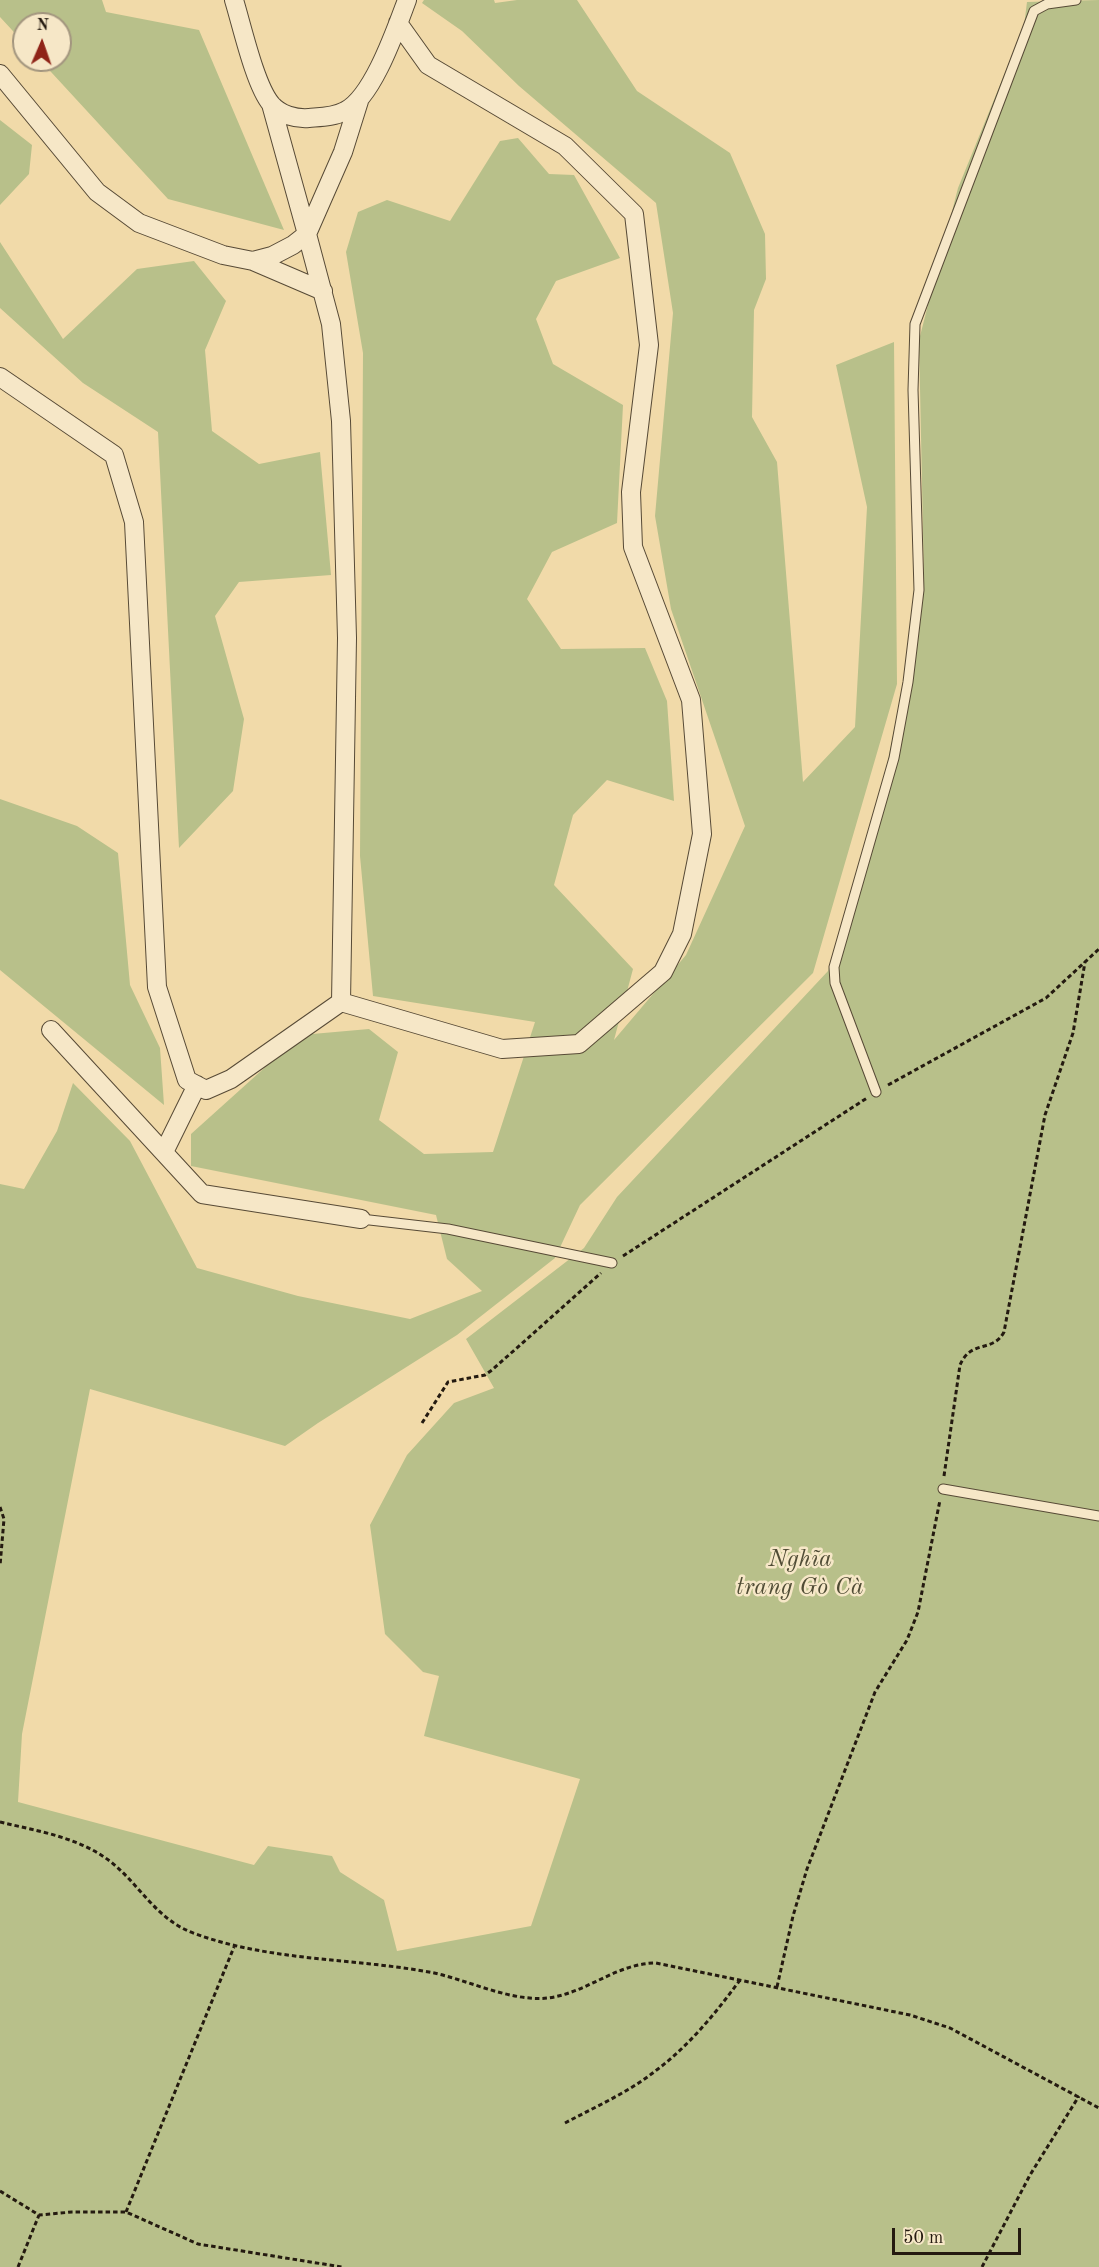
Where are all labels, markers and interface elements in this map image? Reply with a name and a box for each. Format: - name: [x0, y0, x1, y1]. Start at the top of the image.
- north arrow: [12, 12, 72, 72]
- text: N: [36, 18, 49, 34]
- park label: Nghĩa trang Gò Cà: [736, 1546, 864, 1602]
- scale bar: [895, 2216, 1024, 2254]
- text: 50 m: [903, 2229, 943, 2247]

